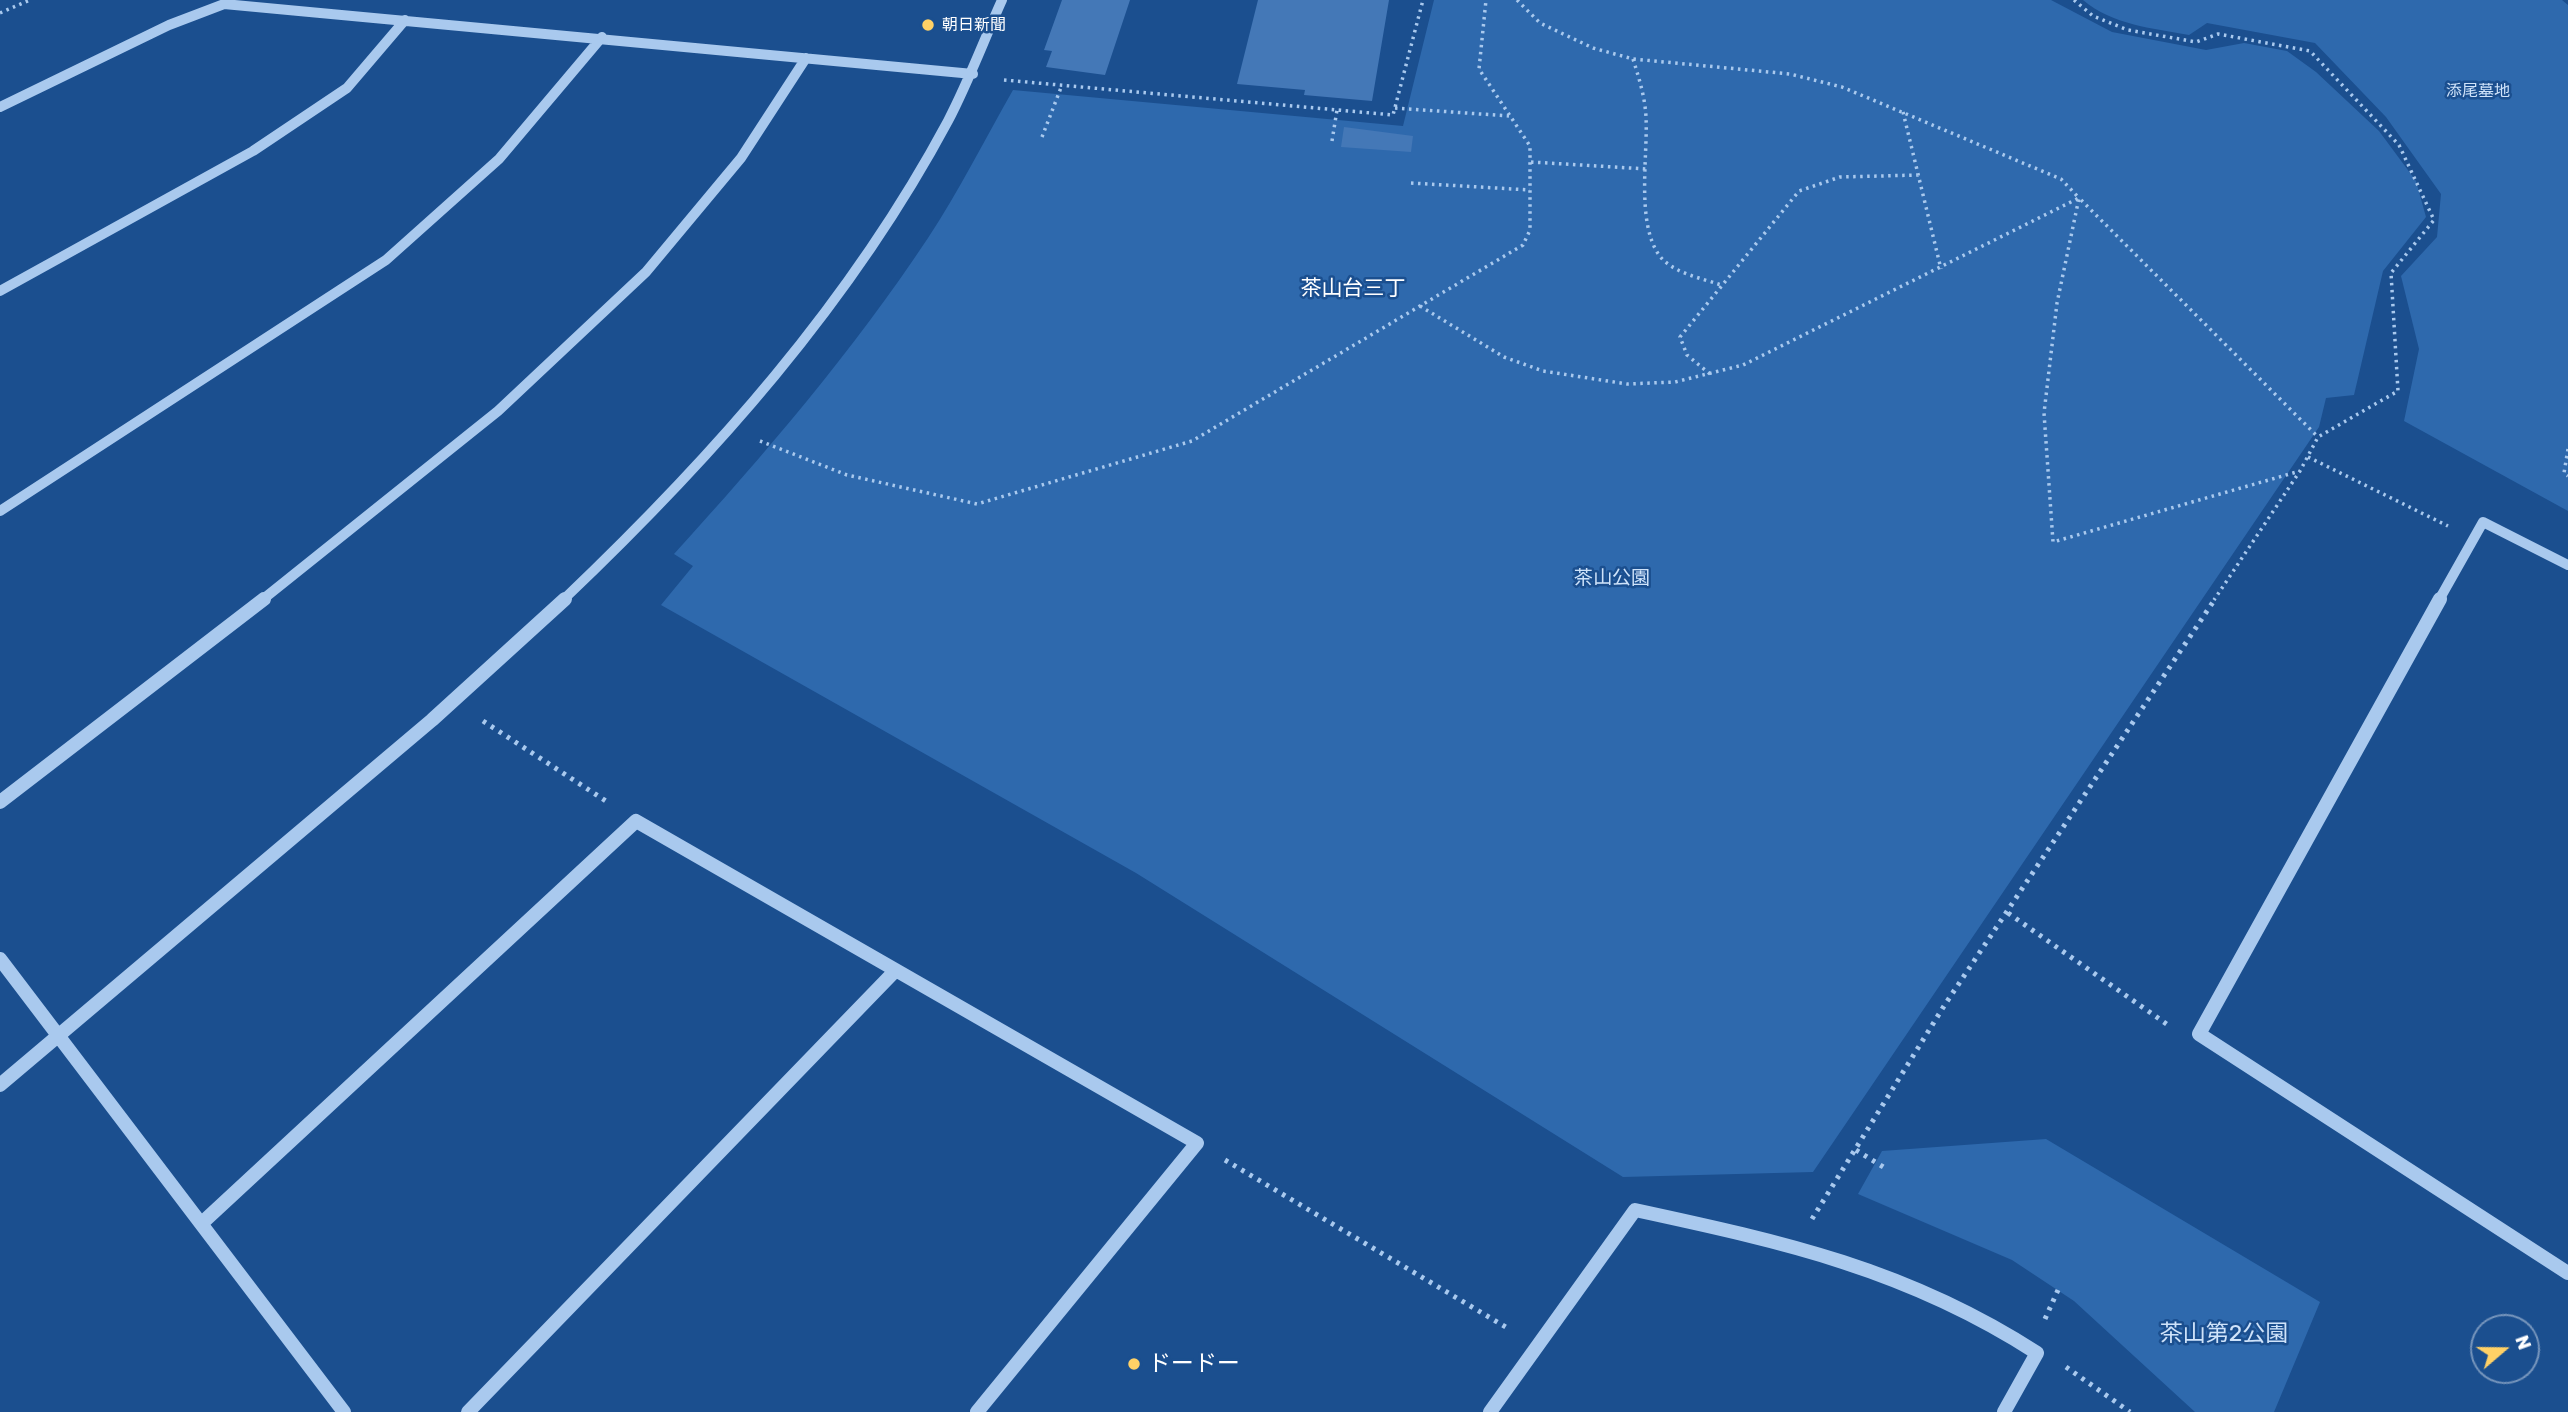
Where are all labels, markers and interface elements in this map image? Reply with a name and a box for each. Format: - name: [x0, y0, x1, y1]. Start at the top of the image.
- place label: 朝日新聞: [942, 15, 1006, 35]
- marker: 朝日新聞: [920, 17, 936, 33]
- park label: 添尾墓地: [2446, 81, 2510, 101]
- district label: 茶山台三丁: [1301, 276, 1405, 302]
- park label: 茶山公園: [1574, 568, 1650, 590]
- north arrow: [2470, 1314, 2540, 1384]
- park label: 茶山第2公園: [2160, 1320, 2288, 1348]
- text: N: [2510, 1332, 2536, 1353]
- place label: ドードー: [1148, 1350, 1240, 1378]
- marker: ドードー: [1126, 1356, 1142, 1372]

